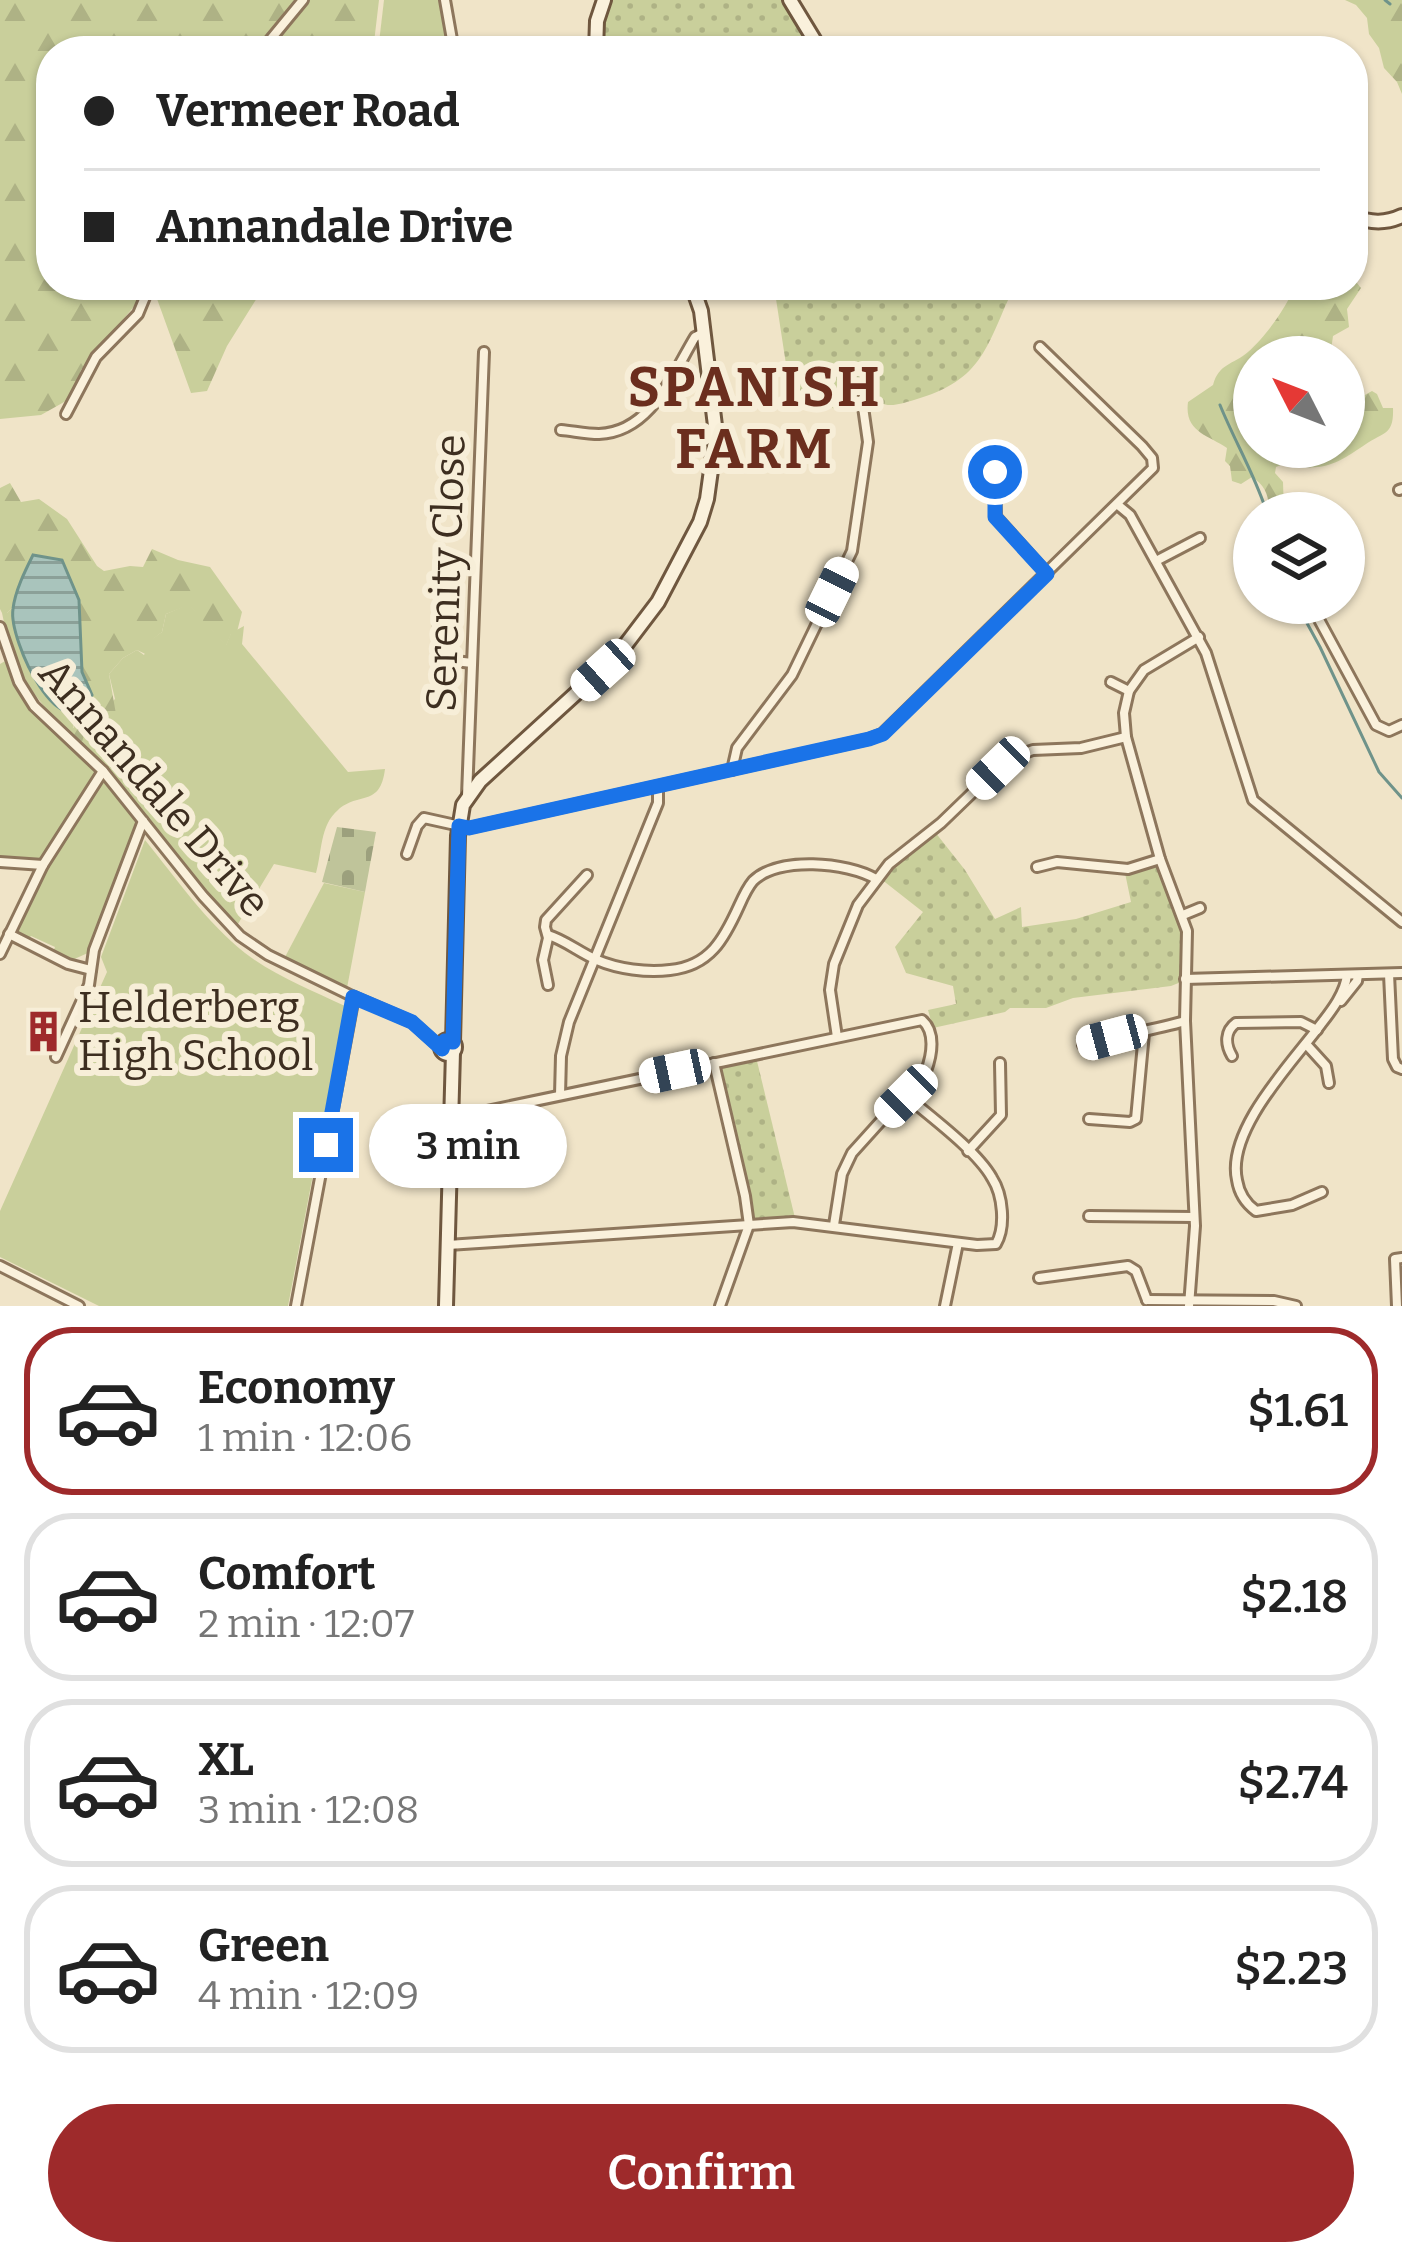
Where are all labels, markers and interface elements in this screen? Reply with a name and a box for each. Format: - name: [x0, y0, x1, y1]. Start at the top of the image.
- text: Vermeer Road: [156, 84, 460, 138]
- text: Annandale Drive: [156, 200, 513, 254]
- north arrow: [1233, 336, 1365, 468]
- map controls: [1233, 336, 1365, 624]
- district label: SPANISH FARM: [628, 356, 882, 482]
- street label: Serenity Close: [416, 433, 476, 713]
- route start: [968, 445, 1022, 499]
- button: layers: [1233, 492, 1365, 624]
- car: [800, 552, 864, 632]
- car: [564, 633, 642, 707]
- street label: Annandale Drive: [28, 648, 280, 927]
- car: [960, 730, 1036, 806]
- place label: Helderberg High School: [78, 983, 313, 1081]
- building icon: Helderberg High School: [21, 1008, 67, 1054]
- car: [1073, 1010, 1151, 1064]
- car: [636, 1046, 714, 1096]
- car: [868, 1058, 944, 1134]
- callout: 3 min: [368, 1103, 566, 1187]
- route end: [299, 1118, 353, 1172]
- text: 3 min: [416, 1123, 520, 1169]
- icon: car: [54, 1357, 162, 1465]
- text: Economy: [198, 1361, 395, 1415]
- text: $1.61: [1247, 1384, 1348, 1438]
- text: 1 min · 12:06: [198, 1415, 412, 1461]
- icon: car: [54, 1543, 162, 1651]
- text: Comfort: [198, 1547, 376, 1601]
- text: $2.18: [1240, 1570, 1348, 1624]
- text: 2 min · 12:07: [198, 1601, 414, 1647]
- icon: car: [54, 1729, 162, 1837]
- text: XL: [198, 1733, 254, 1787]
- text: $2.74: [1238, 1756, 1348, 1810]
- text: 3 min · 12:08: [198, 1787, 419, 1833]
- icon: car: [54, 1915, 162, 2023]
- text: Green: [198, 1919, 329, 1973]
- text: $2.23: [1234, 1942, 1348, 1996]
- text: 4 min · 12:09: [198, 1973, 419, 2019]
- button: Confirm: [48, 2104, 1354, 2242]

